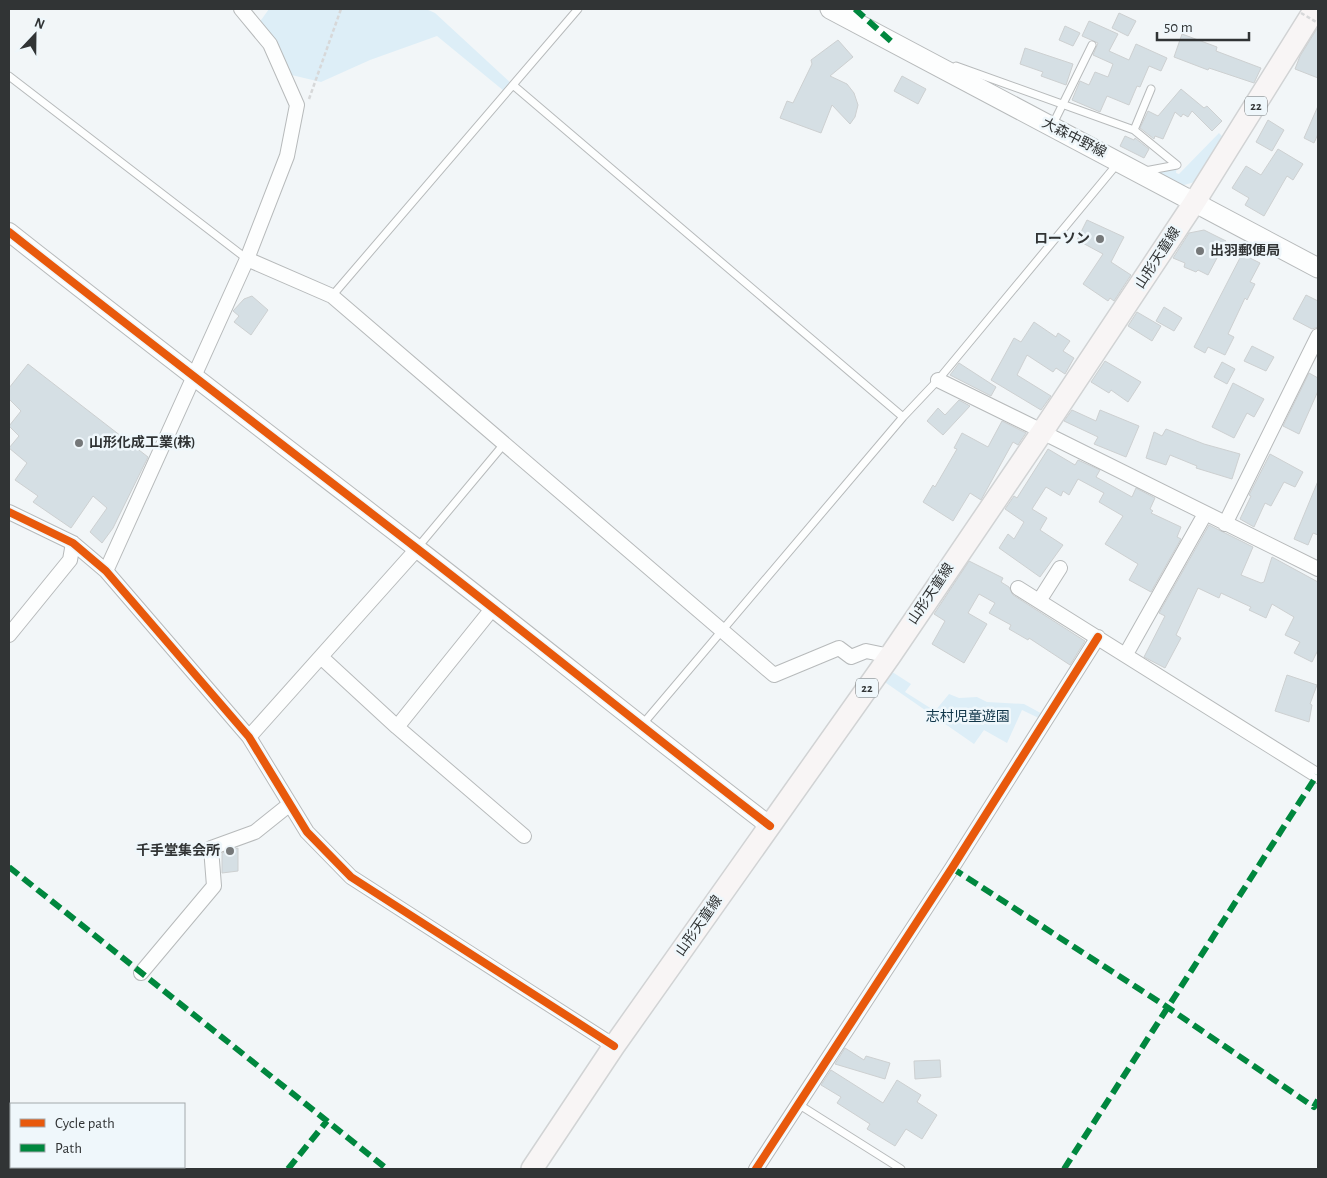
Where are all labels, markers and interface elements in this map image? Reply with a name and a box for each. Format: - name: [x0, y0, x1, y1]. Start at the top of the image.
- north arrow: [10, 10, 60, 60]
- scale bar: [1157, 10, 1250, 42]
- text: N: [32, 16, 47, 32]
- text: 50 m: [1164, 20, 1193, 35]
- road number: 22: [1245, 96, 1267, 115]
- street label: 大森中野線: [1040, 115, 1109, 160]
- street label: 山形天童線: [1132, 224, 1183, 291]
- place label: ローソン: [1034, 232, 1090, 246]
- marker: ローソン: [1094, 233, 1106, 245]
- place label: 出羽郵便局: [1210, 243, 1280, 258]
- marker: 出羽郵便局: [1194, 245, 1206, 257]
- place label: 山形化成工業(株): [89, 434, 195, 450]
- marker: 山形化成工業(株): [73, 437, 85, 449]
- street label: 山形天童線: [905, 561, 956, 627]
- road number: 22: [856, 678, 878, 698]
- park label: 志村児童遊園: [926, 708, 1010, 724]
- place label: 千手堂集会所: [136, 843, 220, 858]
- marker: 千手堂集会所: [224, 845, 236, 857]
- street label: 山形天童線: [672, 893, 725, 959]
- legend: [10, 1103, 185, 1168]
- text: Cycle path: [55, 1116, 115, 1131]
- text: Path: [55, 1141, 82, 1156]

